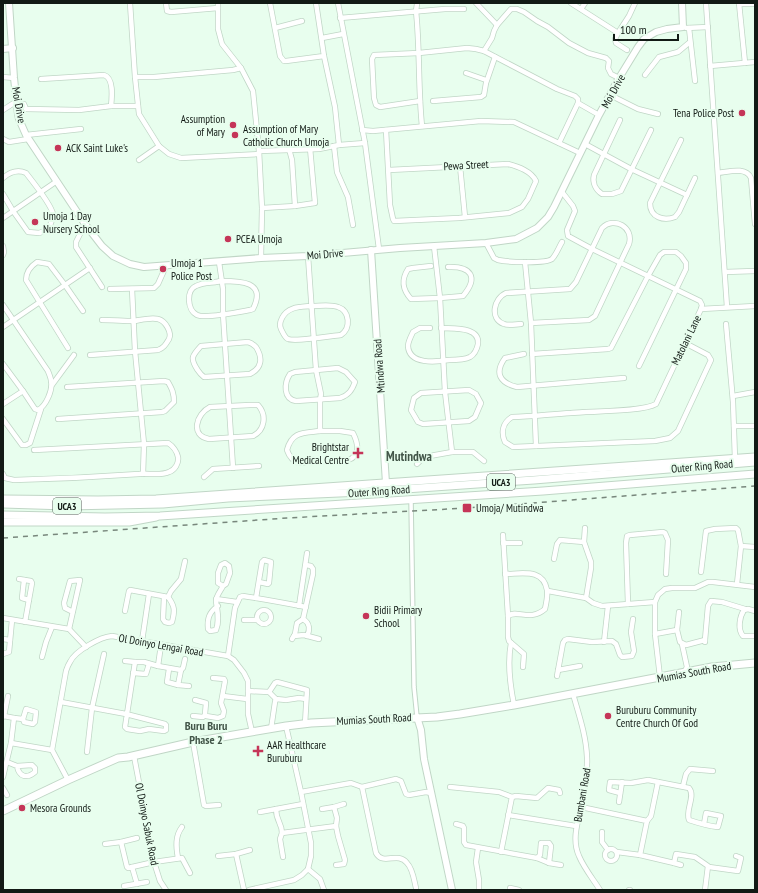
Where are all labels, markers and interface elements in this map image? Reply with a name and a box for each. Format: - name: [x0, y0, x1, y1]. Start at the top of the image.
- scale bar: [614, 16, 678, 42]
- text: 100 m: [620, 22, 647, 37]
- street label: Moi Drive: [598, 71, 628, 110]
- street label: Moi Drive: [9, 86, 29, 125]
- place label: Tena Police Post: [673, 106, 734, 120]
- marker: Tena Police Post: [737, 108, 747, 118]
- place label: Assumption of Mary: [181, 112, 226, 139]
- marker: Assumption of Mary: [228, 120, 238, 130]
- place label: Assumption of Mary Catholic Church Umoja: [243, 122, 329, 149]
- marker: Assumption of Mary Catholic Church Umoja: [230, 130, 240, 140]
- place label: ACK Saint Luke's: [66, 141, 128, 155]
- marker: ACK Saint Luke's: [53, 143, 63, 153]
- street label: Pewa Street: [443, 157, 489, 173]
- place label: Umoja 1 Day Nursery School: [43, 209, 100, 236]
- marker: Umoja 1 Day Nursery School: [30, 217, 40, 227]
- place label: PCEA Umoja: [236, 232, 282, 246]
- marker: PCEA Umoja: [223, 234, 233, 244]
- street label: Moi Drive: [306, 245, 344, 263]
- place label: Umoja 1 Police Post: [171, 256, 212, 283]
- marker: Umoja 1 Police Post: [158, 264, 168, 274]
- street label: Matolani Lane: [668, 312, 704, 367]
- street label: Mtindwa Road: [370, 338, 388, 393]
- place label: Brightstar Medical Centre: [292, 440, 349, 467]
- marker: Brightstar Medical Centre: [352, 447, 364, 459]
- district label: Mutindwa: [386, 448, 432, 465]
- street label: Outer Ring Road: [671, 456, 734, 476]
- road number: UCA3: [487, 474, 515, 490]
- street label: Outer Ring Road: [348, 482, 411, 500]
- road number: UCA3: [53, 498, 81, 514]
- place label: Umoja/ Mutindwa: [476, 501, 544, 515]
- marker: Umoja/ Mutindwa: [461, 502, 473, 514]
- place label: Bidii Primary School: [374, 603, 423, 630]
- marker: Bidii Primary School: [361, 611, 371, 621]
- street label: Ol Doinyo Lengai Road: [117, 631, 205, 659]
- street label: Mumias South Road: [656, 659, 732, 685]
- place label: Buruburu Community Centre Church Of God: [616, 703, 698, 730]
- street label: Mumias South Road: [336, 710, 412, 728]
- marker: Buruburu Community Centre Church Of God: [603, 711, 613, 721]
- district label: Buru Buru Phase 2: [185, 718, 227, 747]
- place label: AAR Healthcare Buruburu: [267, 738, 327, 765]
- marker: AAR Healthcare Buruburu: [252, 745, 264, 757]
- street label: Bumbani Road: [570, 767, 594, 823]
- street label: Ol Doinyo Sabuk Road: [132, 782, 162, 867]
- place label: Mesora Grounds: [30, 801, 91, 815]
- marker: Mesora Grounds: [17, 803, 27, 813]

